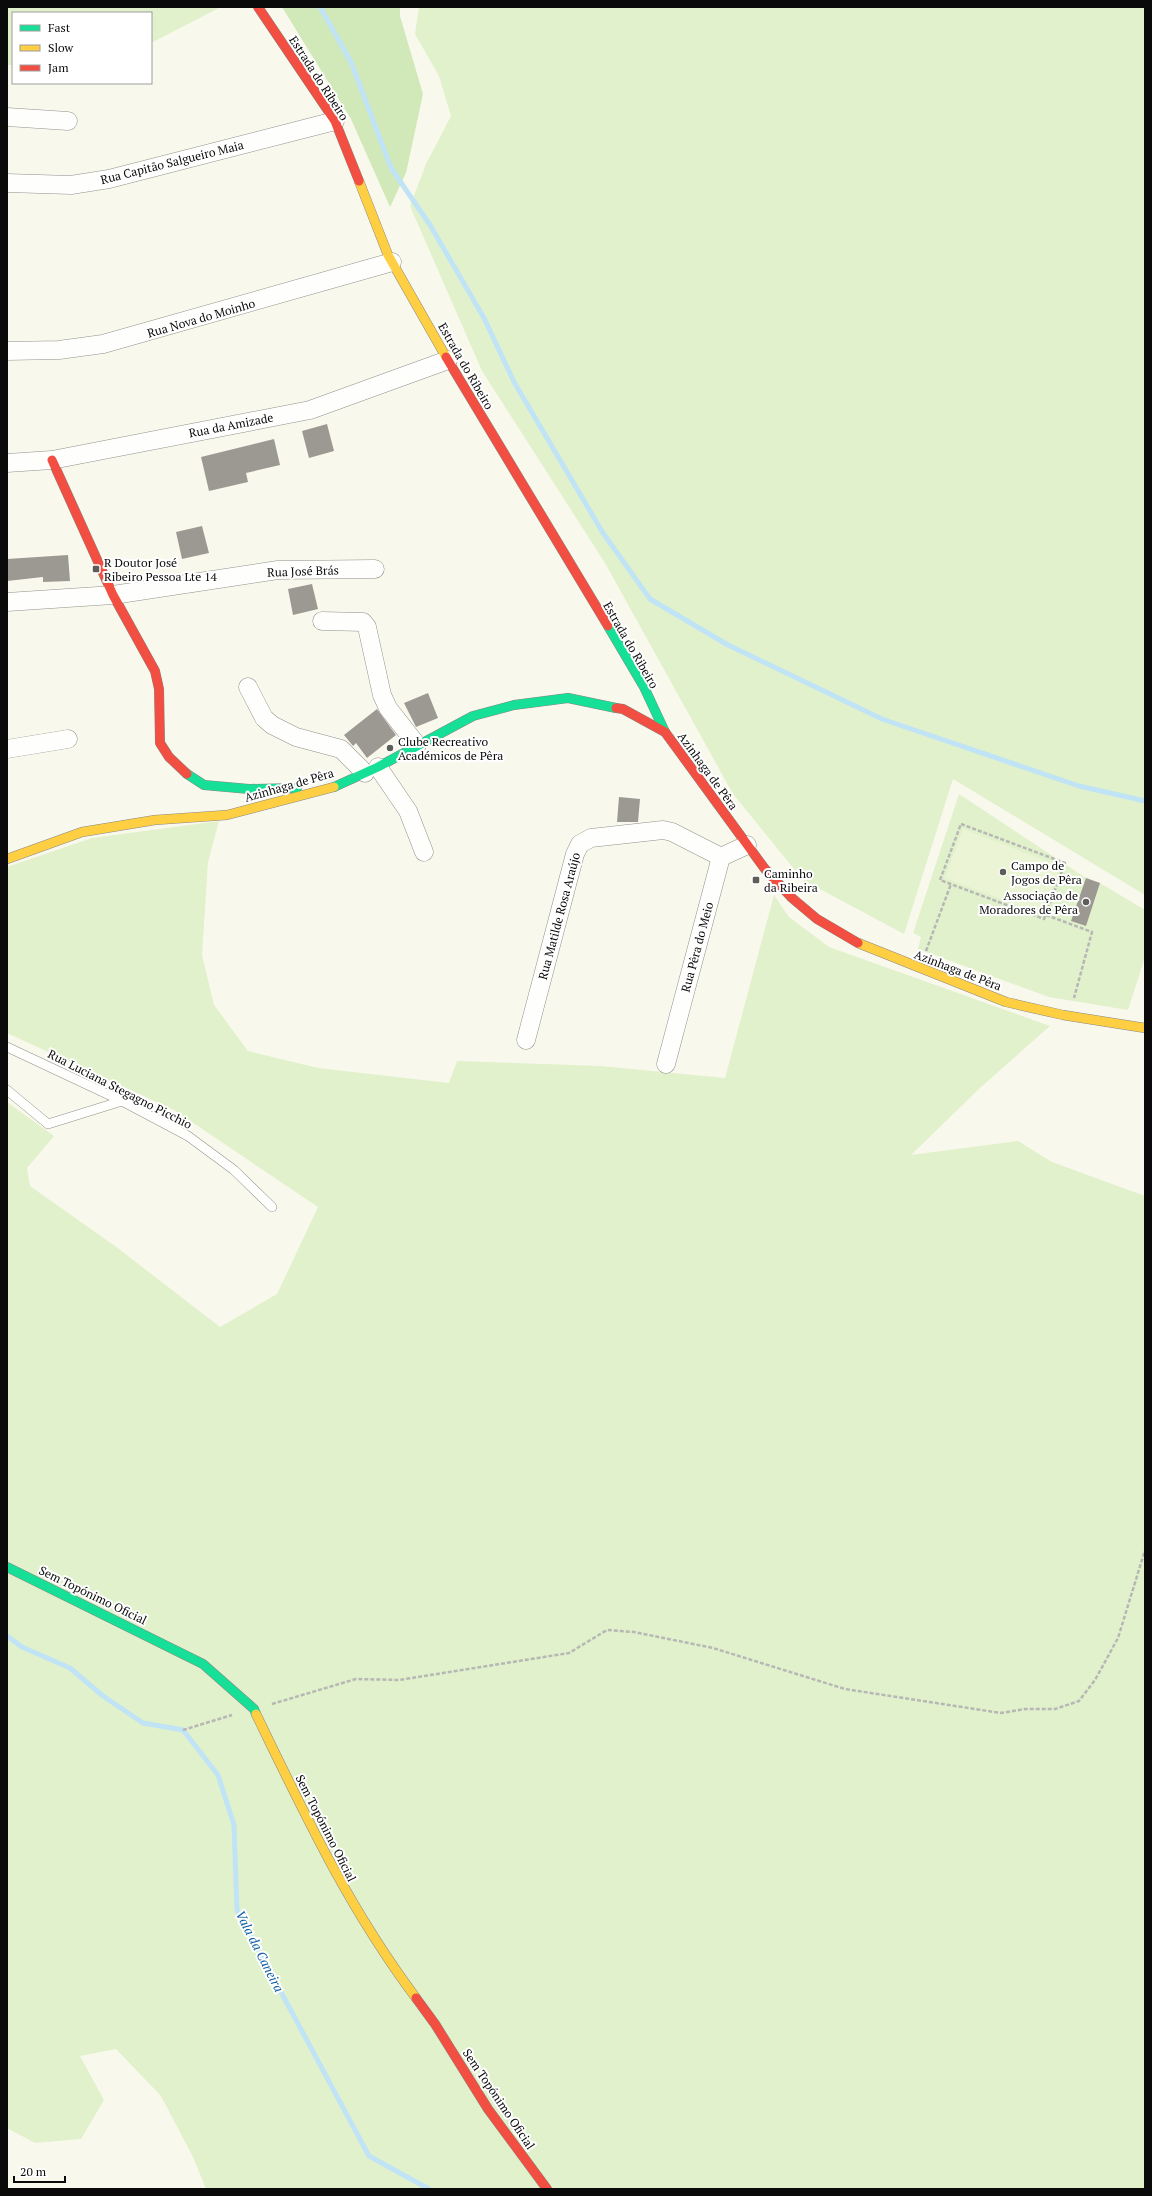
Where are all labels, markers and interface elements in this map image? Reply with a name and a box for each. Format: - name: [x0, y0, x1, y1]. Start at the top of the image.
- legend: [12, 12, 152, 84]
- text: Fast: [48, 20, 71, 35]
- street label: Estrada do Ribeiro: [286, 33, 352, 123]
- text: Slow: [48, 40, 74, 55]
- text: Jam: [48, 60, 69, 75]
- street label: Rua Capitão Salgueiro Maia: [99, 137, 245, 187]
- street label: Rua Nova do Moinho: [145, 295, 257, 341]
- street label: Estrada do Ribeiro: [435, 320, 497, 412]
- street label: Rua da Amizade: [188, 409, 274, 441]
- place label: R Doutor José Ribeiro Pessoa Lte 14: [104, 555, 218, 584]
- street label: Rua José Brás: [267, 562, 339, 580]
- marker: R Doutor José Ribeiro Pessoa Lte 14: [91, 564, 101, 574]
- street label: Estrada do Ribeiro: [600, 599, 662, 691]
- street label: Azinhaga de Pêra: [675, 729, 741, 813]
- place label: Clube Recreativo Académicos de Pêra: [398, 734, 503, 763]
- marker: Clube Recreativo Académicos de Pêra: [385, 743, 395, 753]
- street label: Azinhaga de Pêra: [243, 765, 335, 805]
- street label: Rua Matilde Rosa Araújo: [535, 850, 583, 981]
- place label: Campo de Jogos de Pêra: [1011, 858, 1082, 887]
- place label: Caminho da Ribeira: [764, 866, 818, 895]
- marker: Campo de Jogos de Pêra: [998, 867, 1008, 877]
- marker: Caminho da Ribeira: [751, 875, 761, 885]
- place label: Associação de Moradores de Pêra: [979, 888, 1078, 917]
- marker: Associação de Moradores de Pêra: [1081, 897, 1091, 907]
- street label: Rua Pêra do Meio: [678, 900, 716, 994]
- street label: Azinhaga de Pêra: [912, 946, 1004, 994]
- street label: Rua Luciana Stegagno Picchio: [45, 1046, 195, 1132]
- street label: Sem Topónimo Oficial: [37, 1562, 150, 1628]
- street label: Sem Topónimo Oficial: [293, 1772, 360, 1884]
- water label: Vala da Caneira: [232, 1907, 288, 1995]
- street label: Sem Topónimo Oficial: [460, 2046, 538, 2152]
- scale bar: [14, 2158, 65, 2184]
- text: 20 m: [20, 2164, 47, 2179]

